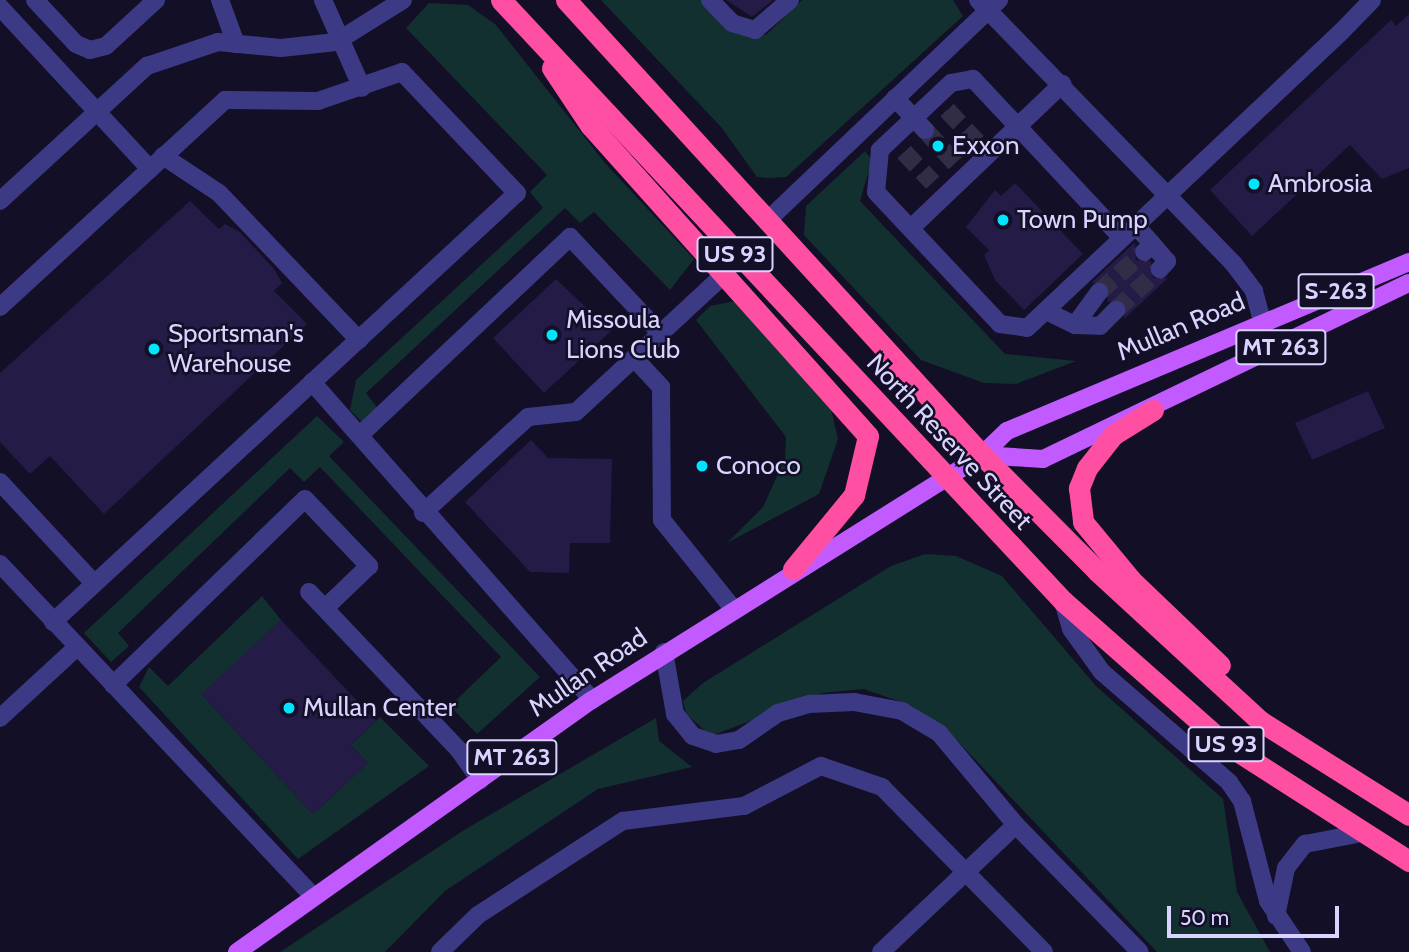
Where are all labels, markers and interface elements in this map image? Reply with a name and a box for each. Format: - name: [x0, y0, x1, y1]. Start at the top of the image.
- place label: Exxon: [952, 130, 1019, 162]
- marker: Exxon: [930, 138, 946, 154]
- place label: Ambrosia: [1268, 168, 1372, 200]
- marker: Ambrosia: [1246, 176, 1262, 192]
- place label: Town Pump: [1017, 204, 1148, 236]
- marker: Town Pump: [995, 212, 1011, 228]
- road number: US 93: [696, 233, 774, 274]
- road number: S-263: [1298, 270, 1374, 312]
- street label: Mullan Road: [1112, 286, 1250, 368]
- place label: Missoula Lions Club: [566, 304, 680, 366]
- place label: Sportsman's Warehouse: [168, 318, 304, 380]
- road number: MT 263: [1234, 326, 1328, 368]
- marker: Missoula Lions Club: [544, 327, 560, 343]
- marker: Sportsman's Warehouse: [146, 341, 162, 357]
- street label: North Reserve Street: [860, 348, 1038, 536]
- place label: Conoco: [716, 450, 801, 482]
- marker: Conoco: [694, 458, 710, 474]
- street label: Mullan Road: [523, 622, 653, 724]
- place label: Mullan Center: [303, 692, 456, 724]
- marker: Mullan Center: [281, 700, 297, 716]
- road number: US 93: [1188, 724, 1264, 764]
- road number: MT 263: [465, 736, 559, 778]
- scale bar: [1171, 892, 1342, 936]
- text: 50 m: [1180, 905, 1229, 930]

